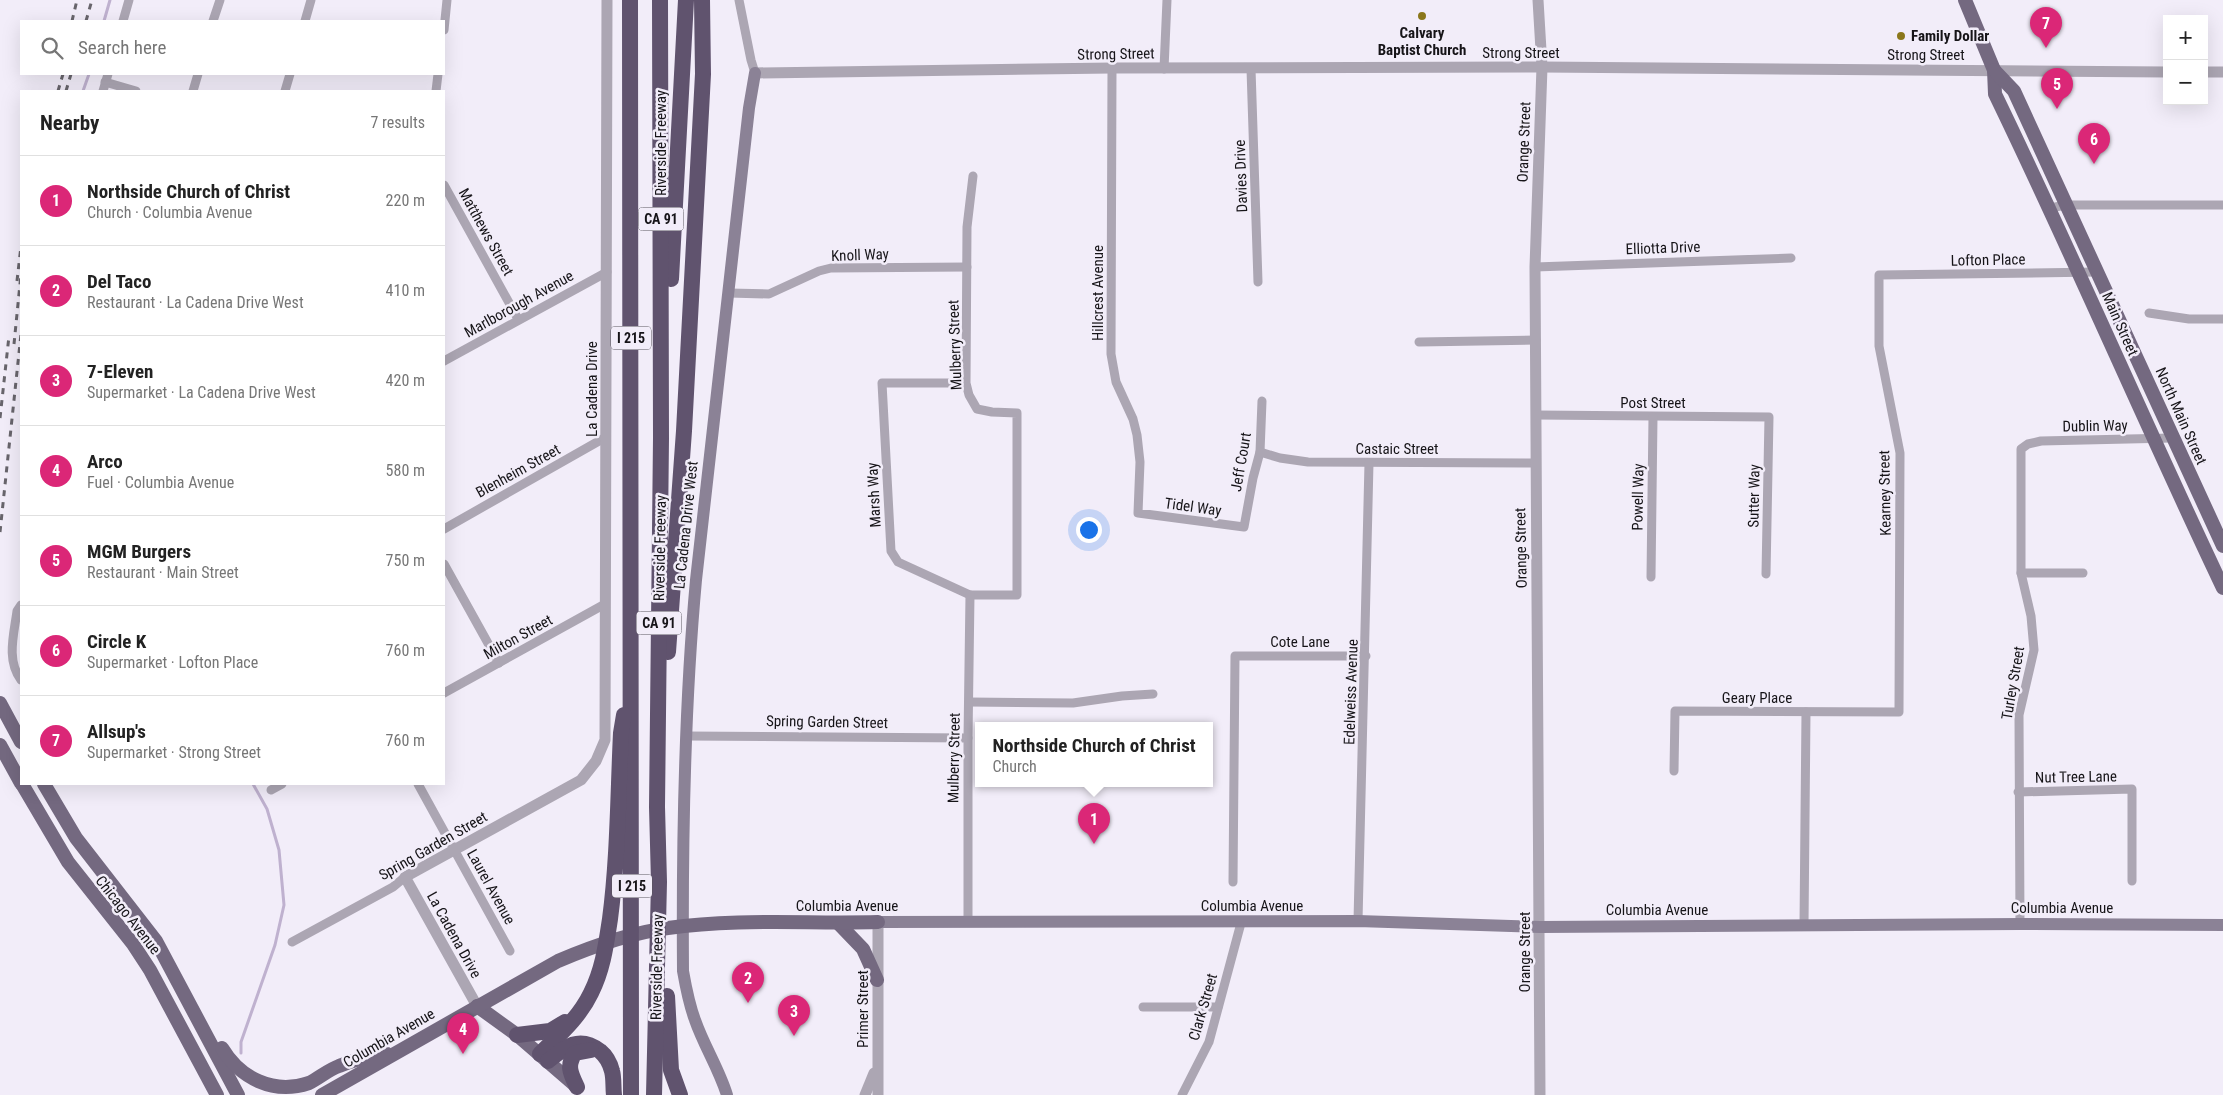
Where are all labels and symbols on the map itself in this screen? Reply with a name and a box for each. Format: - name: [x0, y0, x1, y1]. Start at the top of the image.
- pin: 7: [2030, 7, 2062, 48]
- marker: Calvary Baptist Church: [1416, 10, 1428, 22]
- place label: Calvary Baptist Church: [1378, 24, 1466, 59]
- place label: Family Dollar: [1911, 27, 1989, 45]
- marker: Family Dollar: [1895, 30, 1907, 42]
- street label: Strong Street: [1077, 44, 1155, 64]
- street label: Strong Street: [1482, 44, 1560, 62]
- street label: Strong Street: [1887, 46, 1965, 64]
- pin: 5: [2041, 68, 2073, 109]
- street label: Riverside Freeway: [652, 90, 670, 196]
- street label: Orange Street: [1514, 101, 1534, 183]
- pin: 6: [2078, 123, 2110, 164]
- street label: Davies Drive: [1231, 139, 1251, 213]
- street label: Matthews Street: [455, 185, 517, 279]
- road number: CA 91: [638, 208, 684, 230]
- street label: Elliotta Drive: [1625, 238, 1701, 258]
- street label: Knoll Way: [831, 245, 889, 265]
- street label: Hillcrest Avenue: [1089, 245, 1107, 341]
- street label: Lofton Place: [1950, 250, 2026, 270]
- street label: Marlborough Avenue: [461, 267, 577, 341]
- street label: Main Street: [2098, 289, 2142, 359]
- street label: Mulberry Street: [944, 299, 966, 391]
- road number: I 215: [611, 326, 651, 349]
- street label: La Cadena Drive: [583, 341, 601, 437]
- street label: North Main Street: [2151, 365, 2211, 467]
- street label: Post Street: [1620, 394, 1686, 412]
- street label: Dublin Way: [2062, 416, 2128, 436]
- street label: Jeff Court: [1227, 431, 1255, 493]
- street label: Blenheim Street: [473, 440, 563, 502]
- street label: Castaic Street: [1355, 440, 1439, 458]
- street label: Kearney Street: [1875, 450, 1895, 536]
- street label: La Cadena Drive West: [670, 460, 702, 590]
- street label: Marsh Way: [863, 462, 885, 528]
- street label: Powell Way: [1628, 463, 1648, 531]
- street label: Sutter Way: [1744, 464, 1764, 528]
- street label: Tidel Way: [1163, 494, 1223, 520]
- street label: Riverside Freeway: [650, 495, 670, 601]
- street label: Orange Street: [1511, 507, 1531, 589]
- your location: [1076, 517, 1102, 543]
- street label: Milton Street: [480, 611, 556, 663]
- road number: CA 91: [636, 612, 682, 634]
- street label: Cote Lane: [1270, 633, 1330, 651]
- street label: Edelweiss Avenue: [1340, 639, 1362, 745]
- street label: Turley Street: [1998, 645, 2028, 721]
- street label: Geary Place: [1722, 689, 1792, 707]
- street label: Spring Garden Street: [766, 712, 888, 732]
- street label: Mulberry Street: [944, 713, 964, 803]
- street label: Nut Tree Lane: [2035, 767, 2117, 787]
- pin: 1: [1078, 803, 1110, 844]
- street label: Spring Garden Street: [376, 808, 490, 884]
- street label: Laurel Avenue: [463, 846, 519, 928]
- street label: Chicago Avenue: [92, 872, 164, 958]
- road number: I 215: [612, 874, 652, 898]
- street label: La Cadena Drive: [423, 889, 485, 981]
- street label: Columbia Avenue: [796, 897, 898, 915]
- street label: Columbia Avenue: [1201, 897, 1303, 915]
- street label: Columbia Avenue: [2011, 899, 2113, 917]
- street label: Columbia Avenue: [1606, 901, 1708, 919]
- street label: Orange Street: [1516, 912, 1534, 992]
- street label: Riverside Freeway: [647, 914, 667, 1020]
- pin: 2: [732, 962, 764, 1003]
- street label: Primer Street: [854, 970, 872, 1048]
- street label: Clark Street: [1185, 971, 1221, 1043]
- pin: 3: [778, 995, 810, 1036]
- street label: Columbia Avenue: [340, 1005, 438, 1071]
- pin: 4: [447, 1013, 479, 1054]

